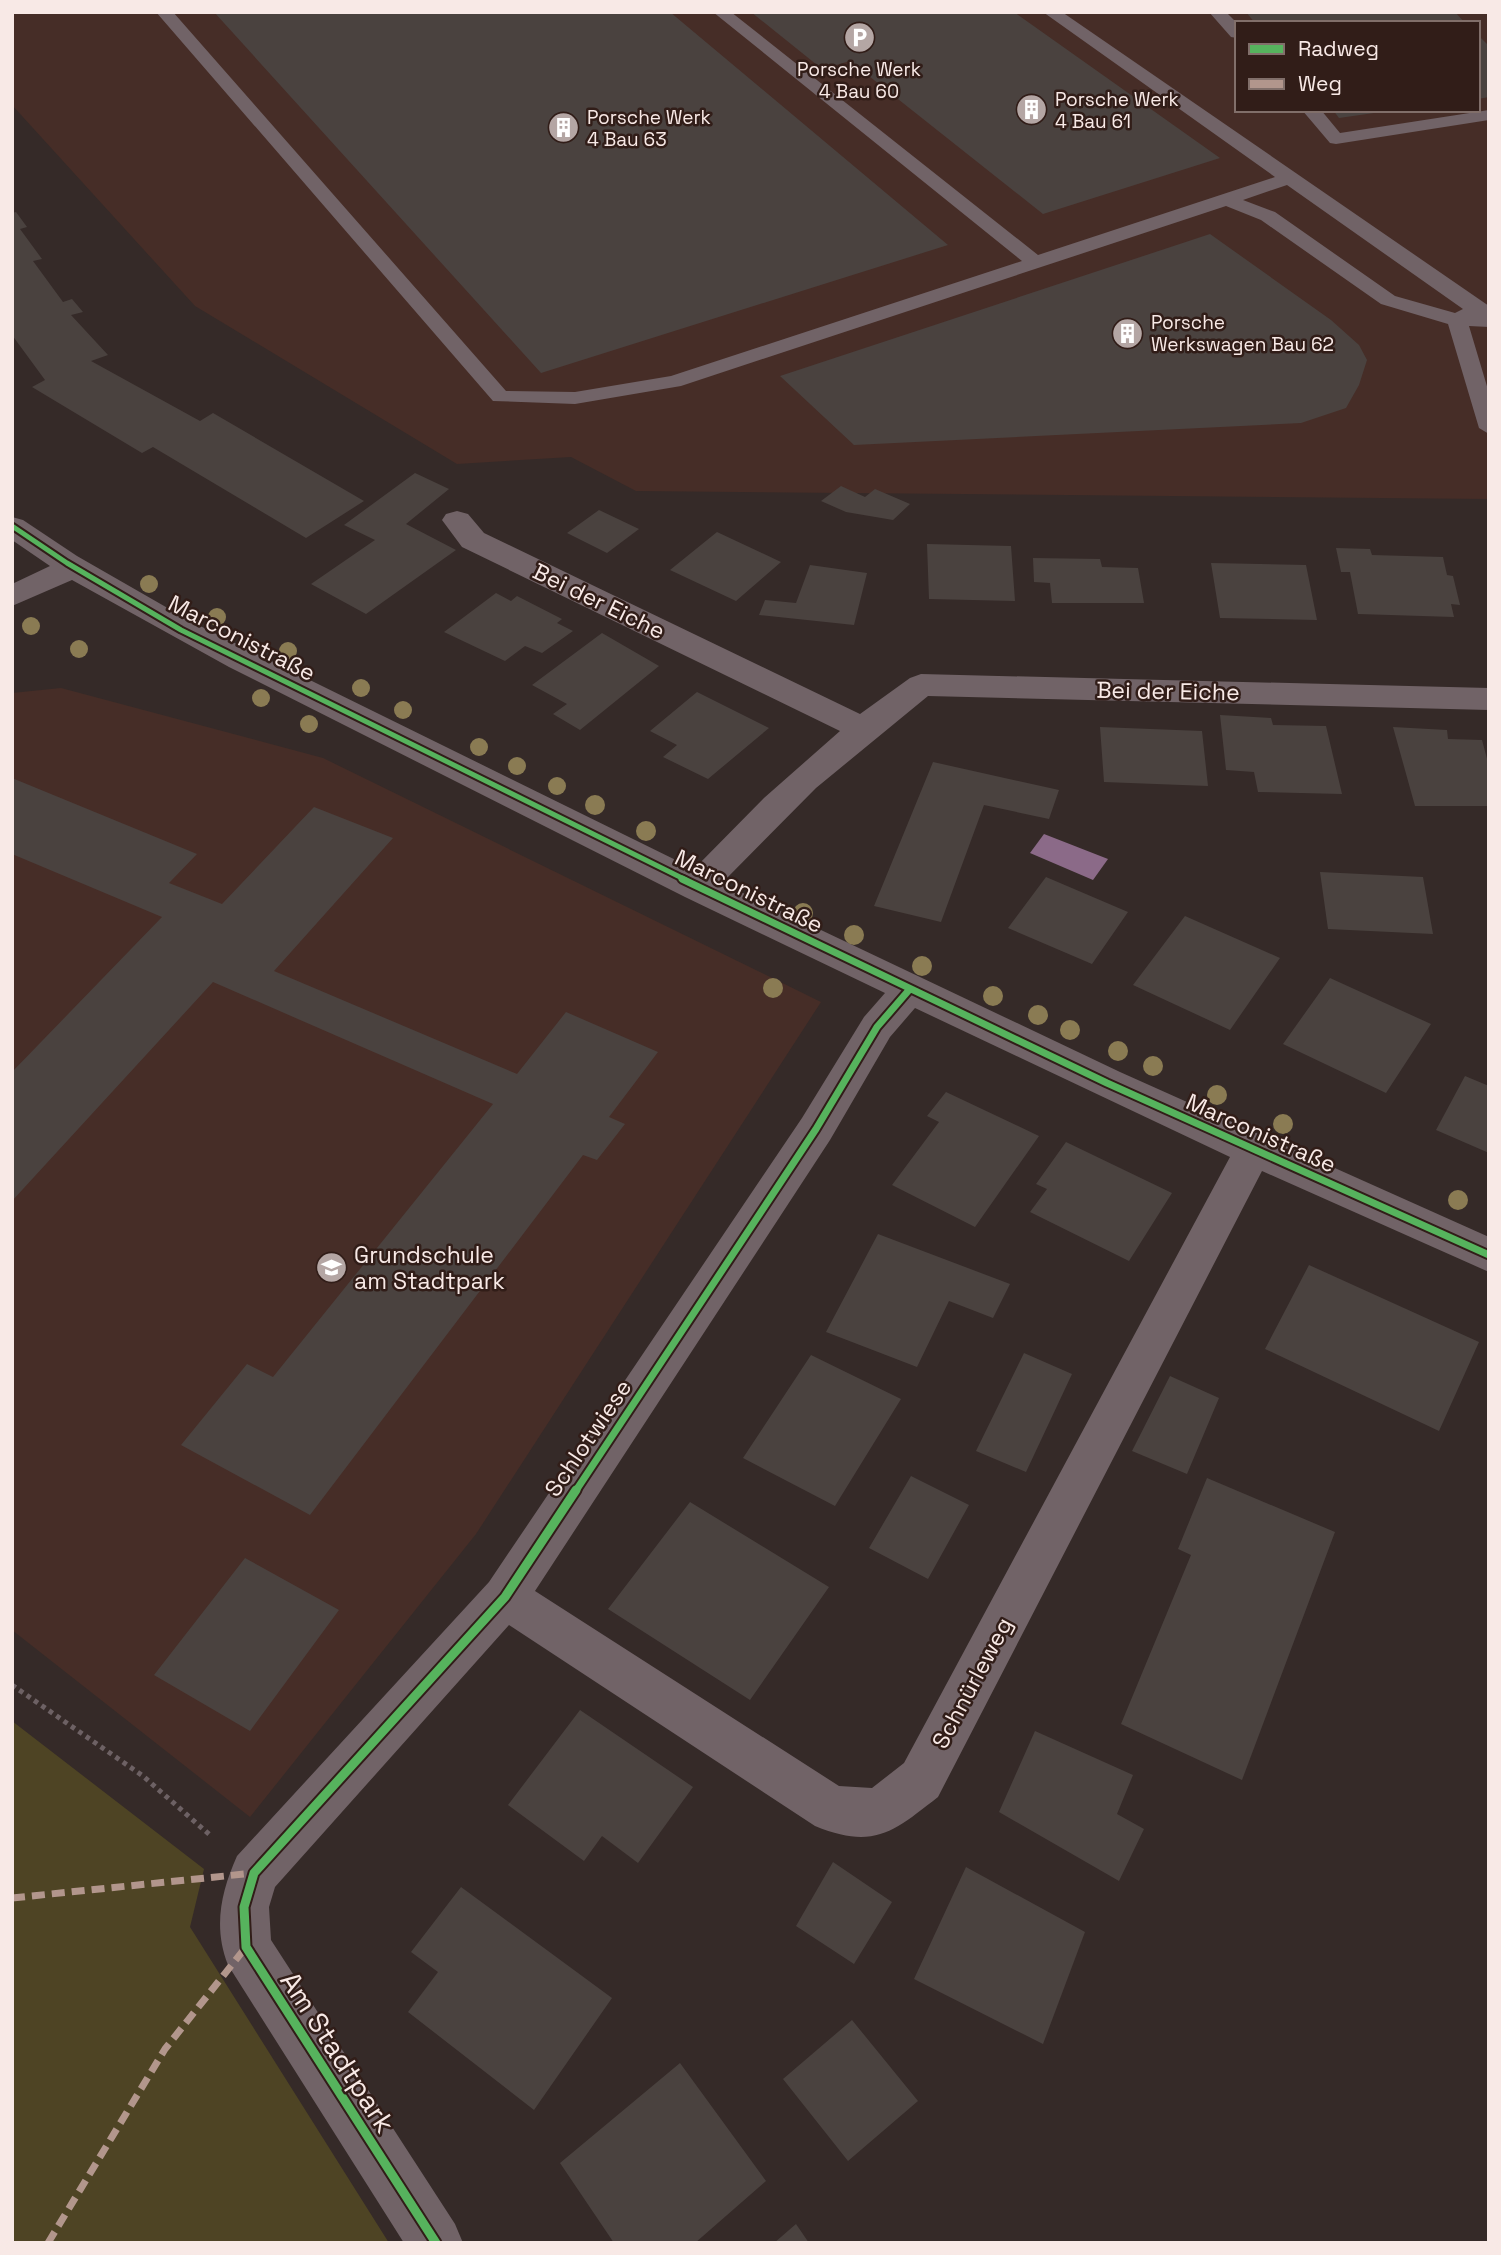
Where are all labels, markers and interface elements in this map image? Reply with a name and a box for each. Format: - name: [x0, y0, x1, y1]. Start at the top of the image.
- parking icon: Porsche Werk 4 Bau 60: [842, 21, 876, 55]
- legend: [1235, 21, 1480, 112]
- text: Radweg: [1298, 35, 1379, 62]
- place label: Porsche Werk 4 Bau 60: [797, 57, 921, 104]
- text: Weg: [1298, 70, 1342, 97]
- place label: Porsche Werk 4 Bau 61: [1055, 87, 1179, 134]
- building icon: Porsche Werk 4 Bau 61: [1015, 93, 1049, 127]
- place label: Porsche Werk 4 Bau 63: [587, 105, 711, 152]
- building icon: Porsche Werk 4 Bau 63: [547, 111, 581, 145]
- place label: Porsche Werkswagen Bau 62: [1151, 310, 1334, 357]
- building icon: Porsche Werkswagen Bau 62: [1111, 316, 1145, 350]
- street label: Bei der Eiche: [528, 556, 670, 646]
- street label: Marconistraße: [163, 588, 321, 688]
- street label: Bei der Eiche: [1096, 675, 1240, 707]
- street label: Marconistraße: [670, 842, 828, 940]
- street label: Marconistraße: [1181, 1087, 1341, 1179]
- place label: Grundschule am Stadtpark: [354, 1240, 505, 1296]
- school or university icon: Grundschule am Stadtpark: [314, 1251, 348, 1285]
- street label: Schlotwiese: [538, 1374, 638, 1502]
- street label: Schnürleweg: [925, 1612, 1019, 1754]
- street label: Am Stadtpark: [272, 1965, 404, 2139]

